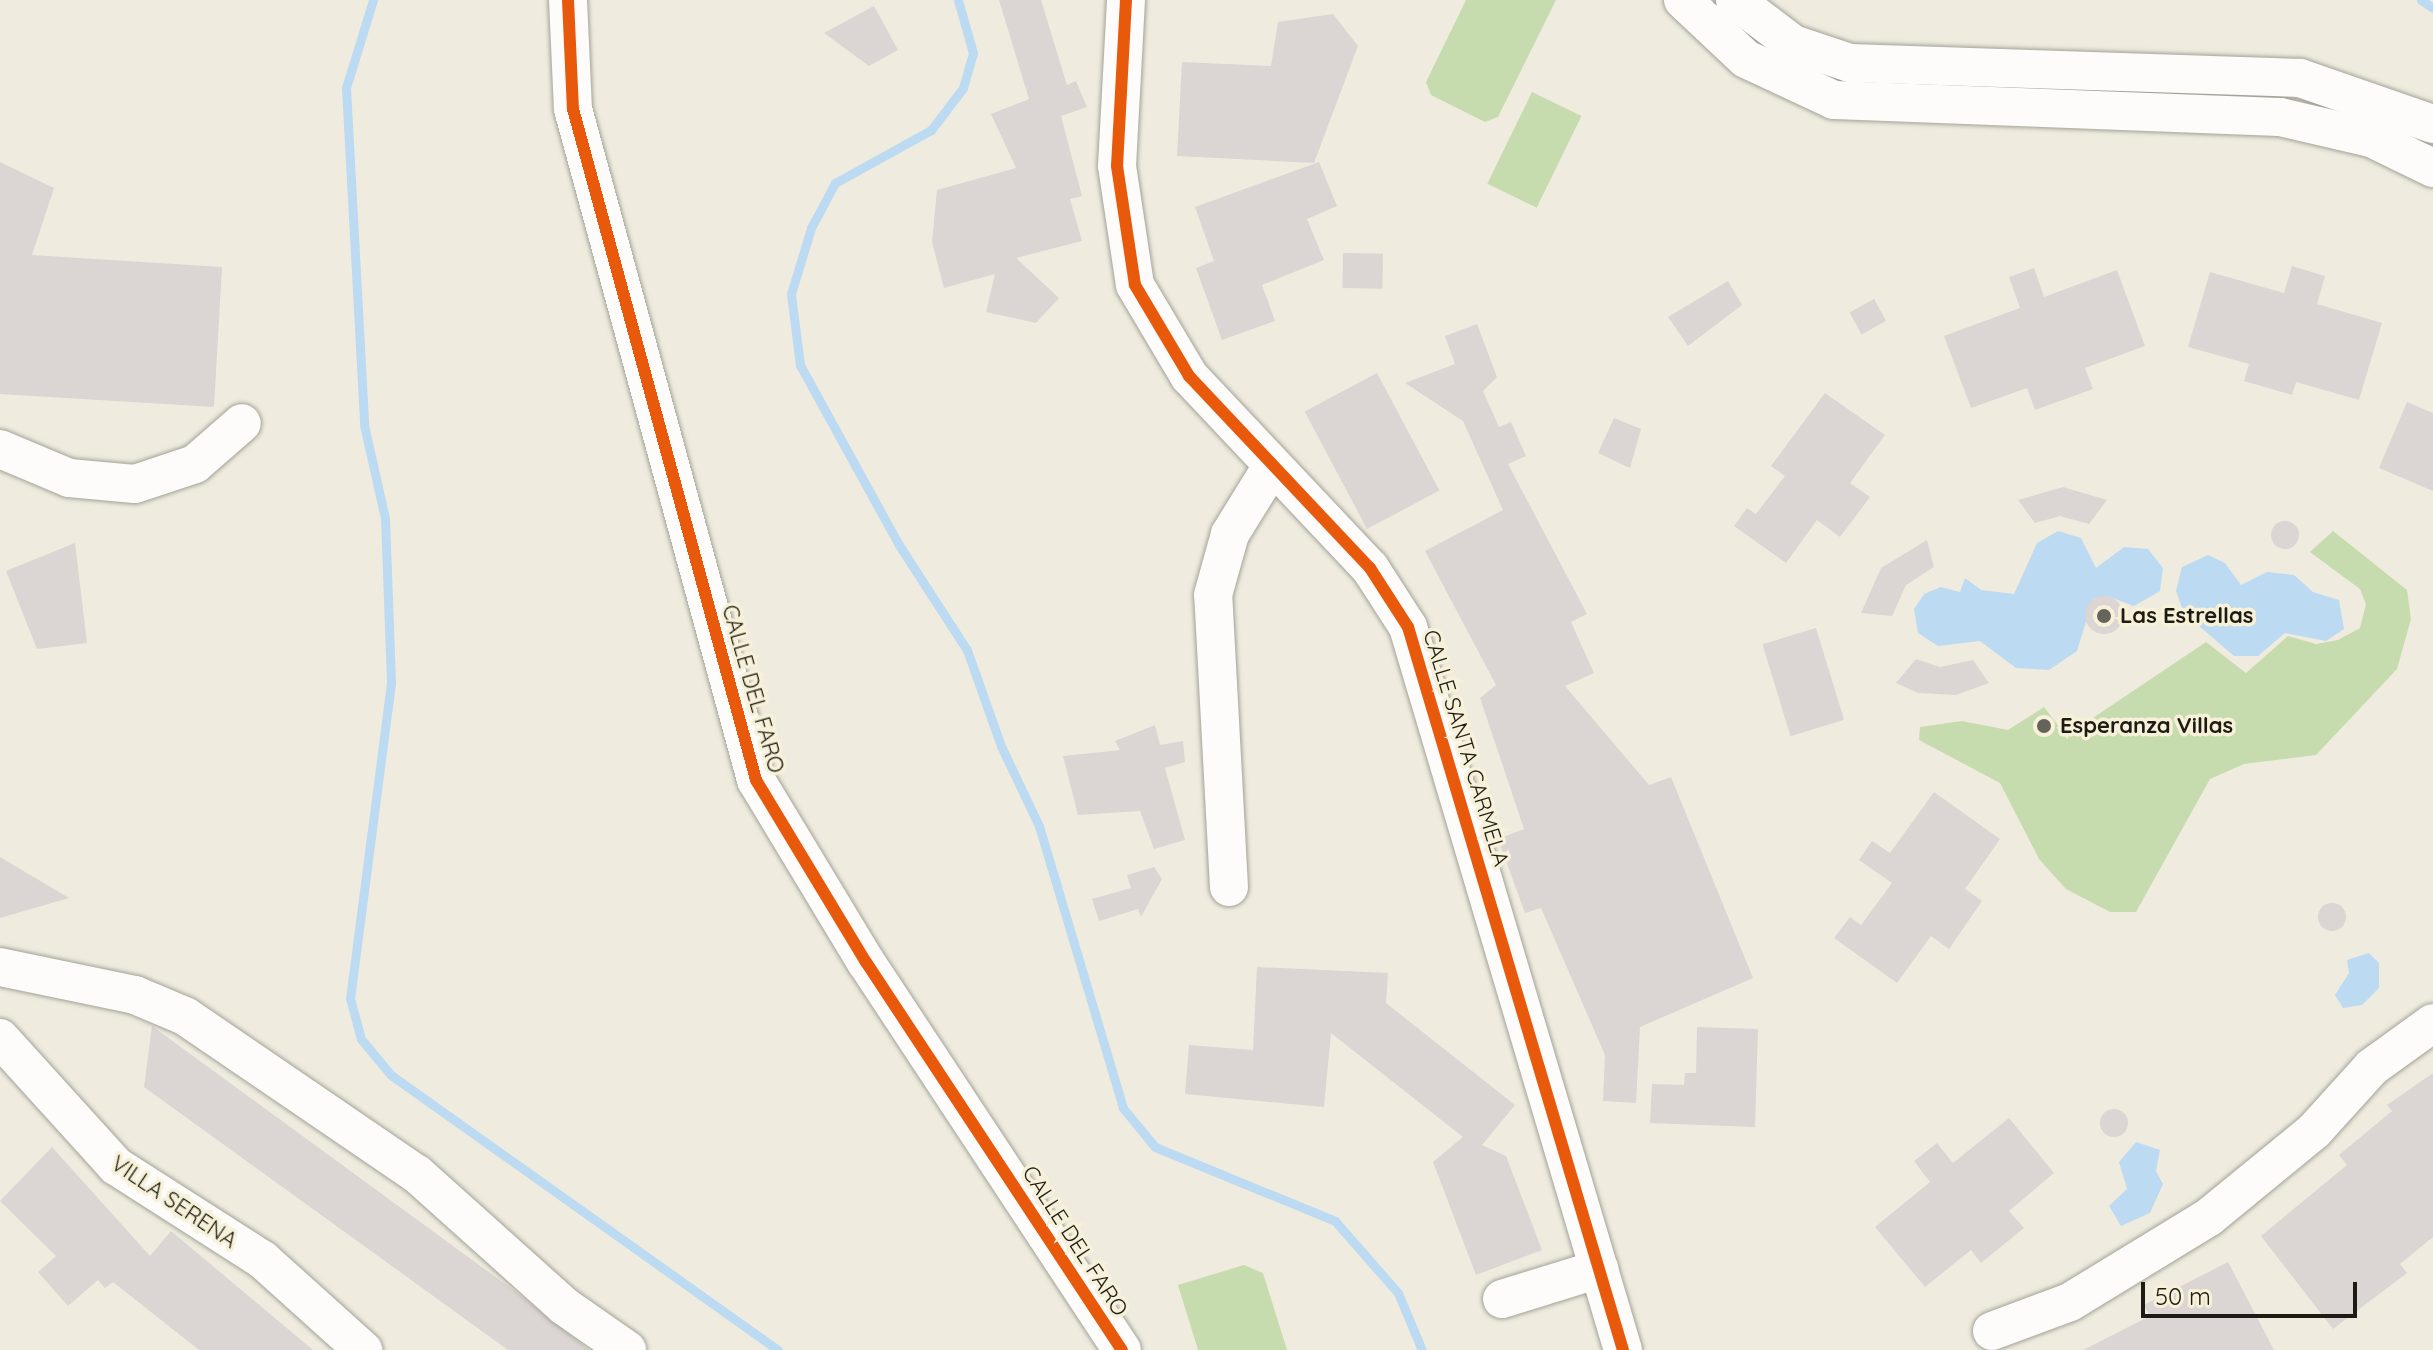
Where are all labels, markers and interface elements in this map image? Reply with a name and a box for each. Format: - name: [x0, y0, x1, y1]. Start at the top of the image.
- street label: CALLE DEL FARO: [716, 602, 790, 776]
- place label: Las Estrellas: [2120, 603, 2253, 629]
- marker: Las Estrellas: [2095, 607, 2113, 625]
- street label: CALLE SANTA CARMELA: [1417, 627, 1515, 869]
- place label: Esperanza Villas: [2060, 713, 2233, 739]
- marker: Esperanza Villas: [2035, 717, 2053, 735]
- street label: VILLA SERENA: [106, 1150, 242, 1254]
- street label: CALLE DEL FARO: [1017, 1161, 1133, 1321]
- scale bar: [2145, 1266, 2361, 1316]
- text: 50 m: [2155, 1281, 2211, 1311]

